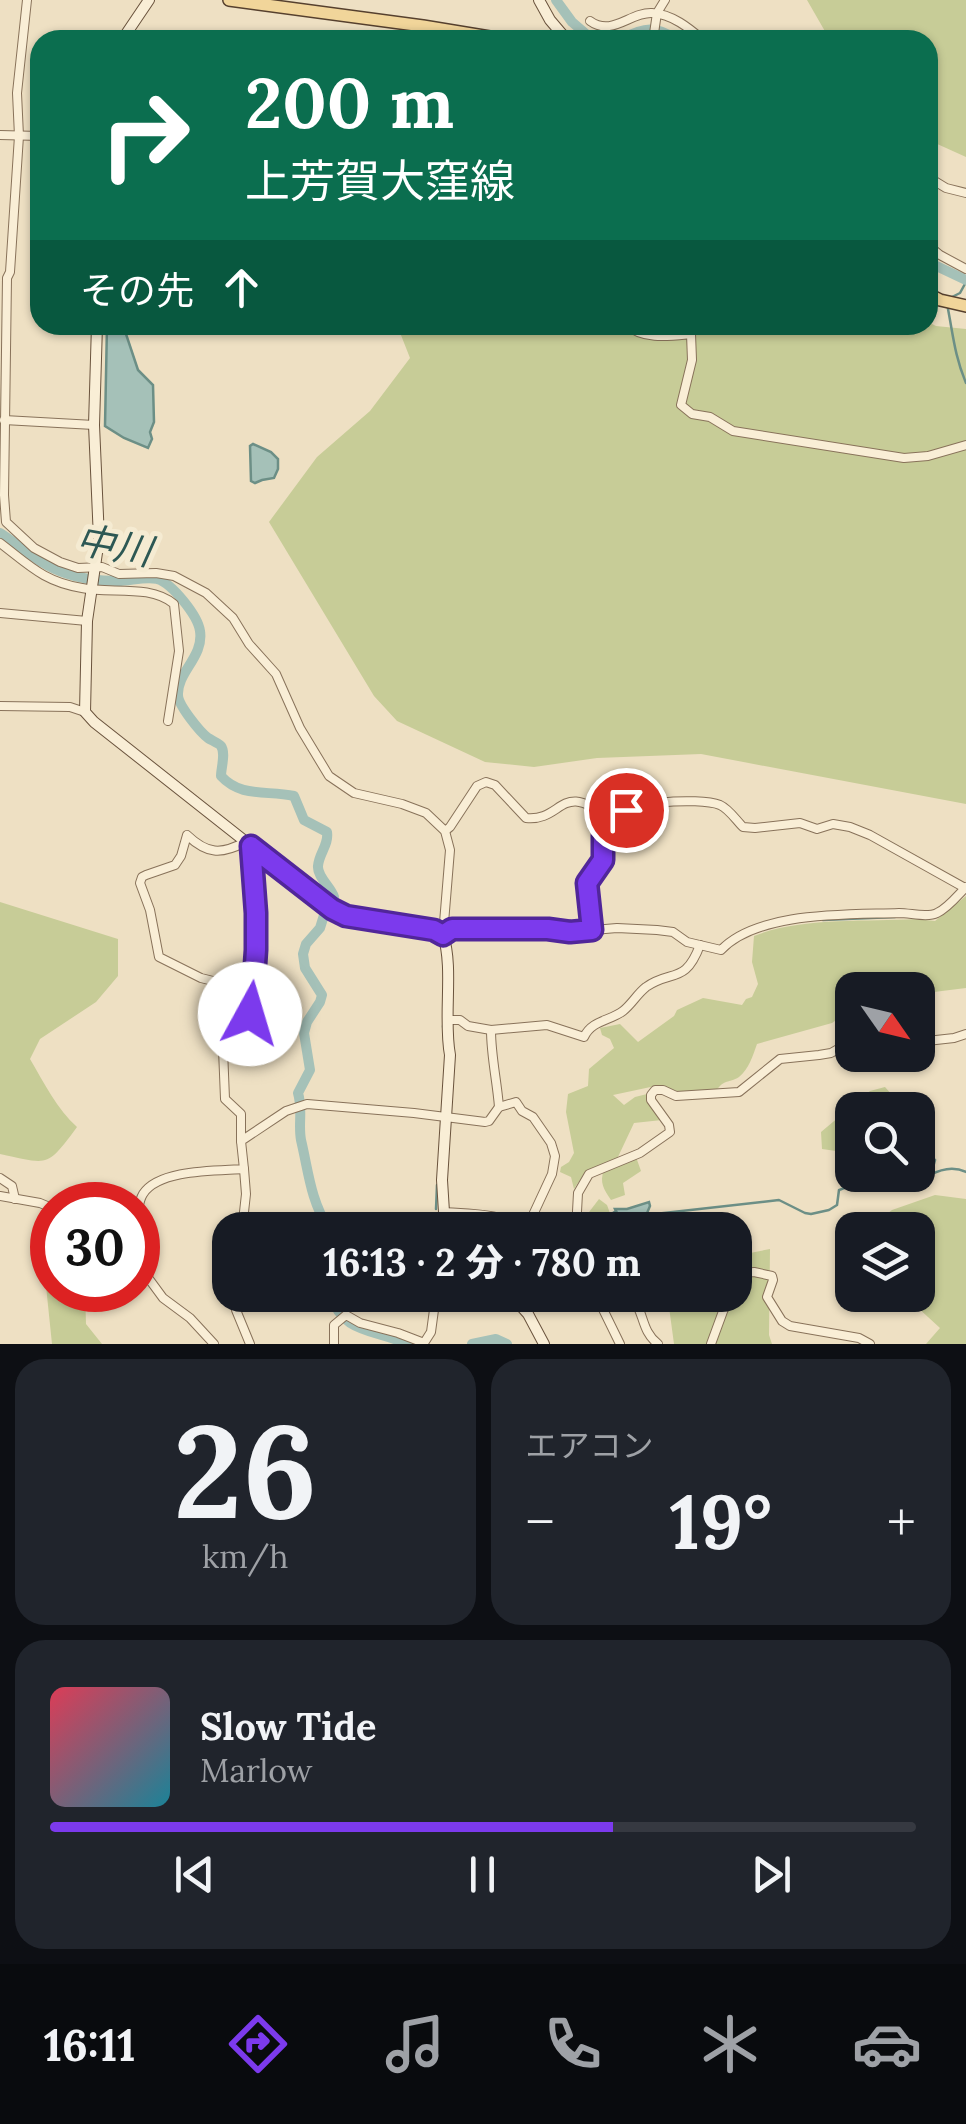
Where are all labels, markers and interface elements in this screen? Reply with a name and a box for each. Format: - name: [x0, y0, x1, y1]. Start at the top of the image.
- text: 200 m: [245, 58, 454, 147]
- icon: right: [80, 70, 210, 200]
- text: 上芳賀大窪線: [245, 152, 515, 209]
- icon: ahead: [214, 260, 269, 315]
- text: その先: [80, 266, 194, 314]
- water label: 中川: [73, 515, 160, 576]
- pin: [584, 768, 669, 853]
- icon: arrive: [599, 783, 654, 838]
- position arrow: [198, 962, 302, 1066]
- north arrow: [835, 972, 935, 1072]
- map controls: [835, 972, 935, 1312]
- button: search: [835, 1092, 935, 1192]
- speed limit sign: 30: [30, 1182, 160, 1312]
- button: layers: [835, 1212, 935, 1312]
- text: 16:13 · 2 分 · 780 m: [323, 1238, 641, 1286]
- text: 26: [173, 1387, 317, 1554]
- text: エアコン: [526, 1425, 654, 1466]
- text: 19°: [670, 1474, 772, 1570]
- text: −: [526, 1487, 555, 1557]
- text: +: [887, 1487, 916, 1557]
- text: km/h: [202, 1536, 288, 1577]
- text: Slow Tide: [200, 1702, 377, 1750]
- text: Marlow: [200, 1750, 312, 1791]
- icon: previous: [167, 1847, 222, 1902]
- icon: pause: [455, 1847, 510, 1902]
- icon: next: [744, 1847, 799, 1902]
- icon: directions: [223, 2009, 293, 2079]
- icon: music: [380, 2009, 450, 2079]
- icon: phone: [538, 2009, 608, 2079]
- icon: climate: [695, 2009, 765, 2079]
- icon: car: [852, 2009, 922, 2079]
- text: 16:11: [44, 2016, 136, 2073]

